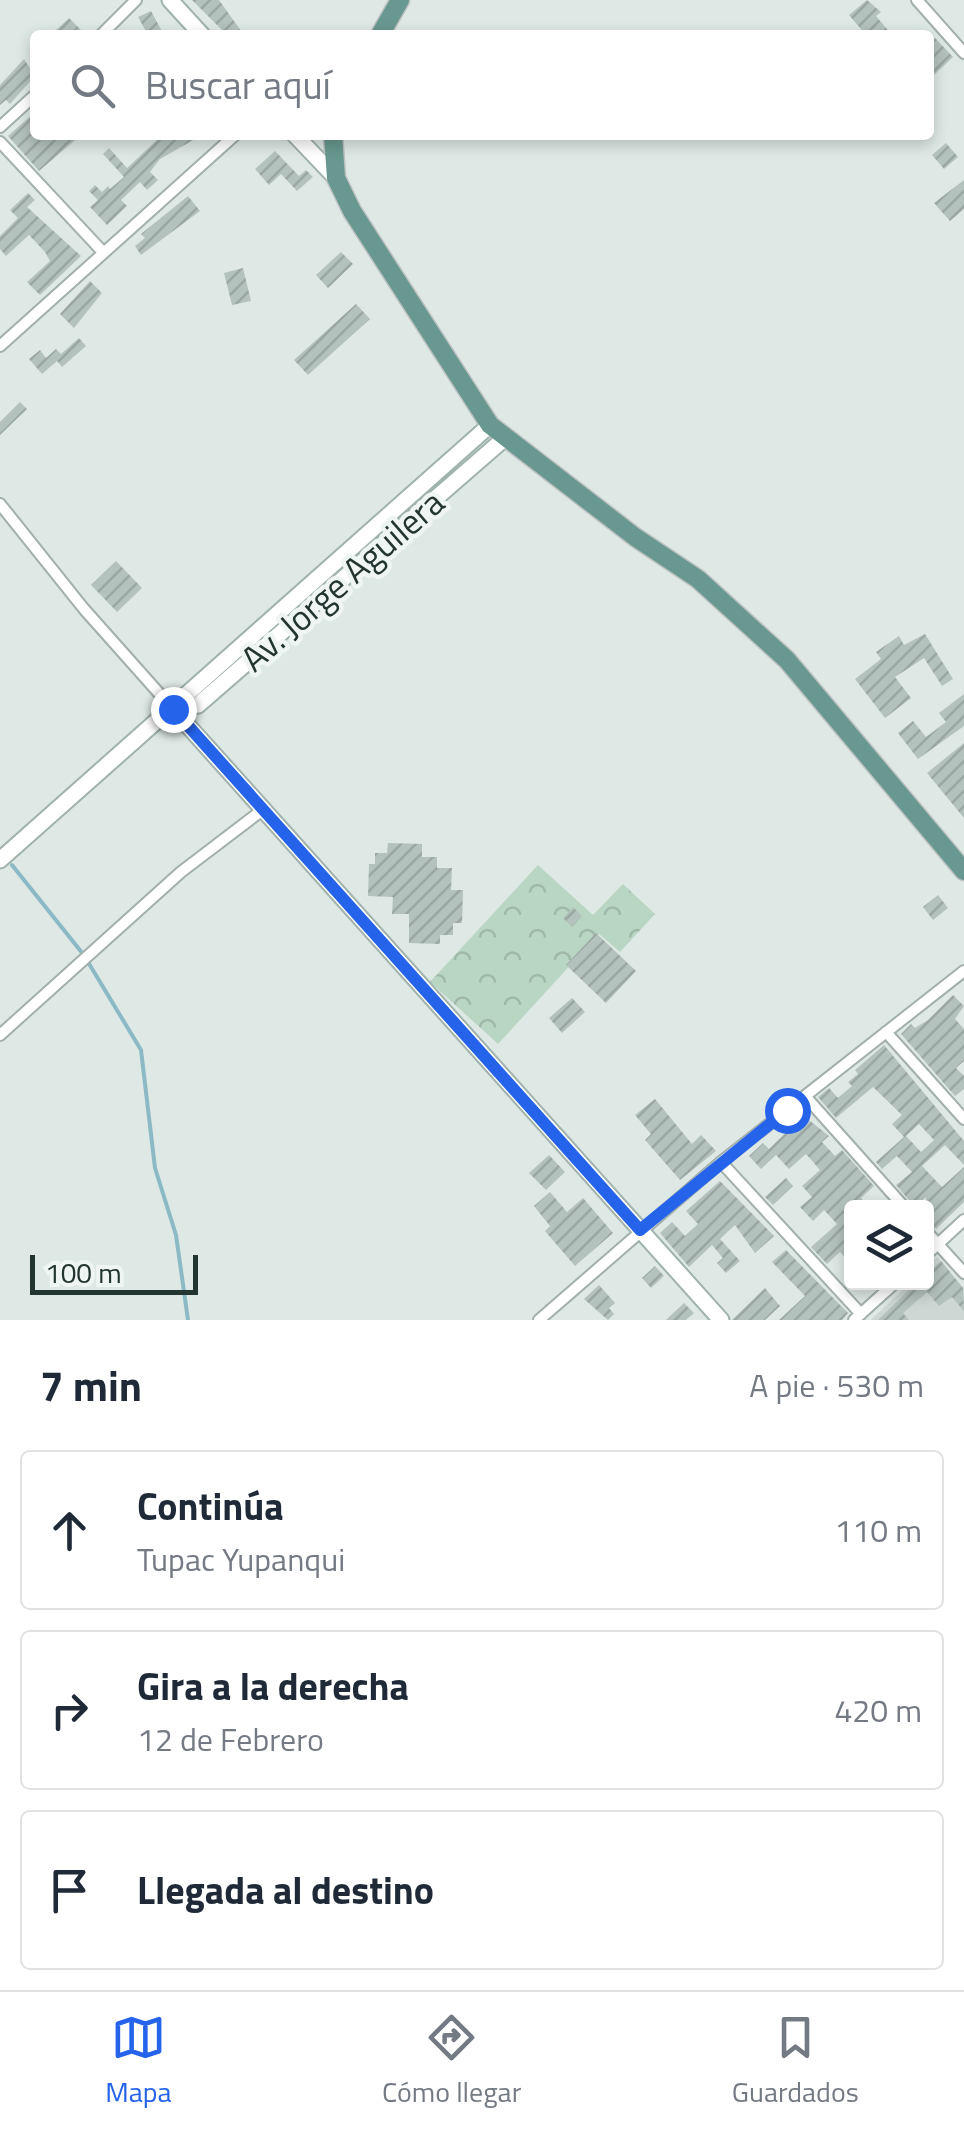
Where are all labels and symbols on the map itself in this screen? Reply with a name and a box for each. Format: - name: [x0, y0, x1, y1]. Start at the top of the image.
- street label: Av. Jorge Aguilera: [228, 476, 456, 684]
- route end: [151, 687, 197, 733]
- route start: [765, 1088, 811, 1134]
- scale bar: [30, 1250, 198, 1294]

